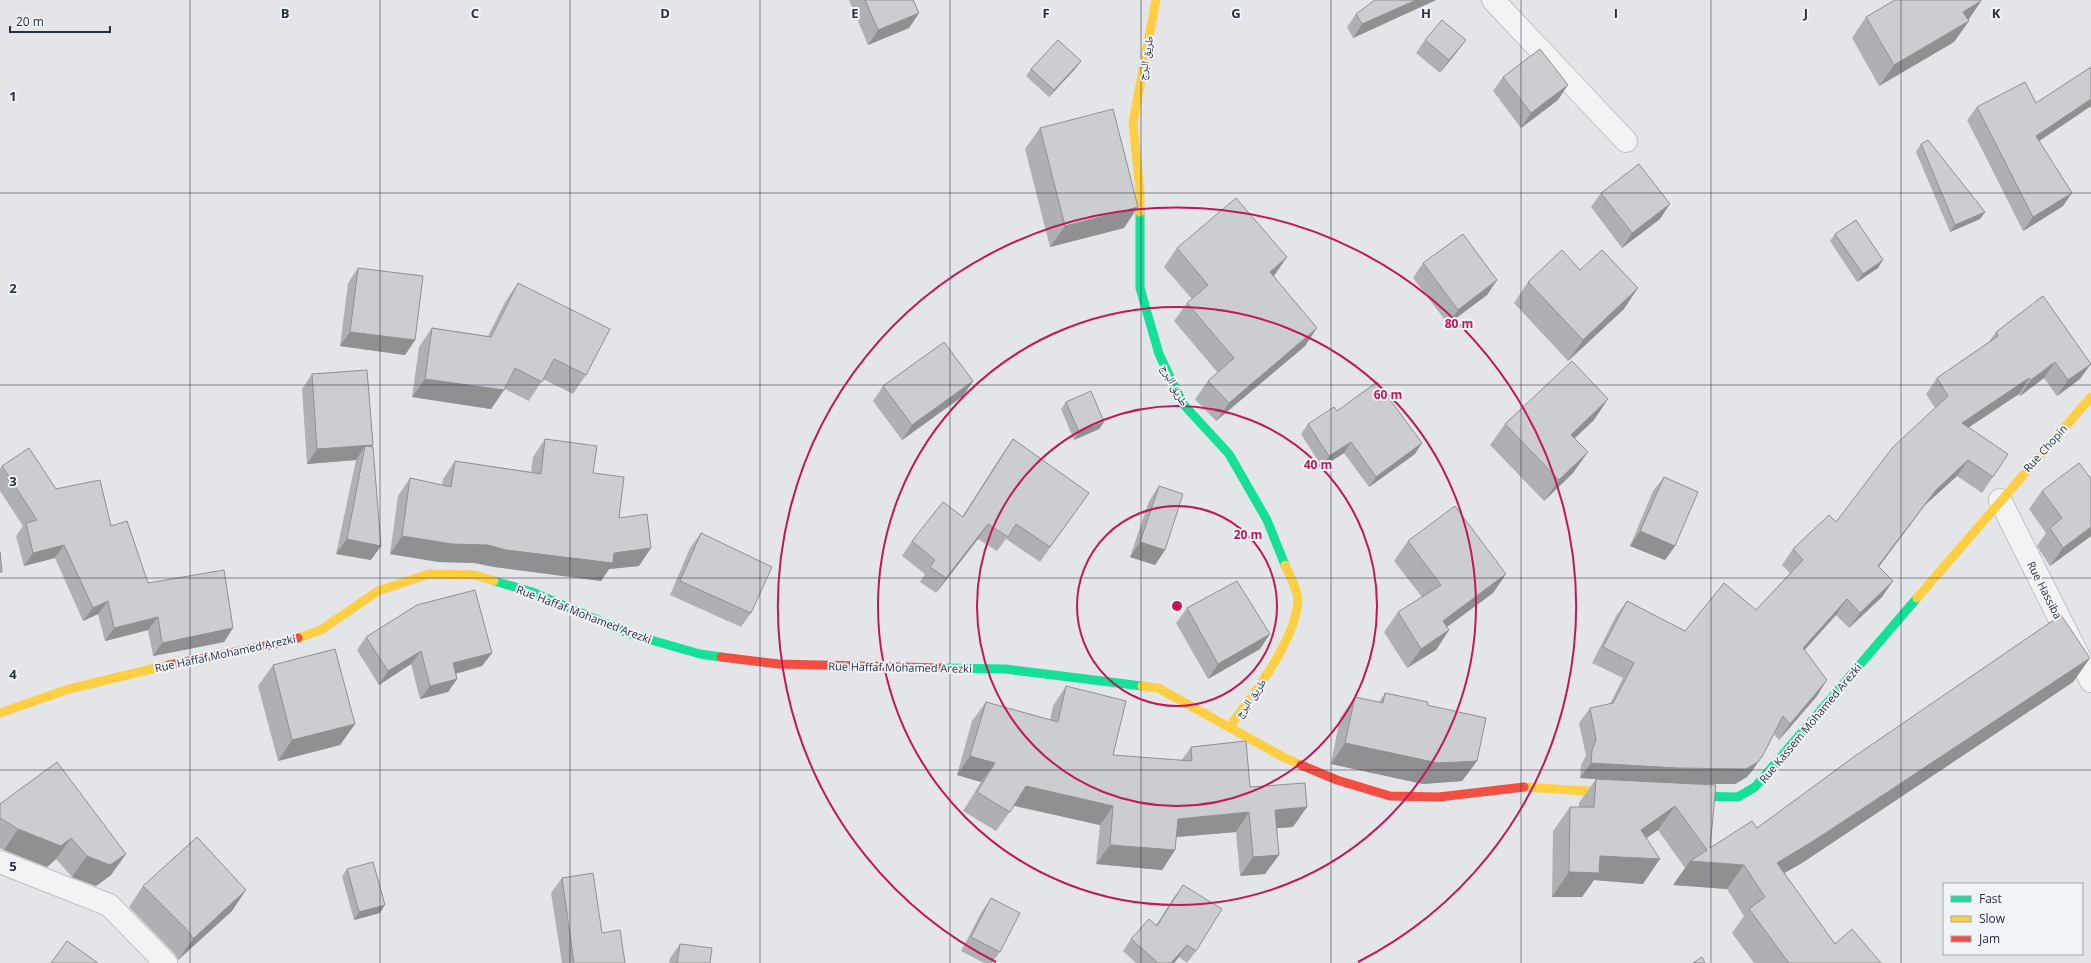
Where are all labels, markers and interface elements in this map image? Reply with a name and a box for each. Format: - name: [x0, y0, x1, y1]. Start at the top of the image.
- text: B: [281, 4, 290, 22]
- text: C: [471, 4, 479, 22]
- text: D: [660, 4, 670, 22]
- text: E: [851, 4, 859, 22]
- text: F: [1042, 4, 1050, 22]
- text: G: [1231, 4, 1241, 22]
- text: H: [1421, 4, 1431, 22]
- text: I: [1614, 4, 1618, 22]
- text: J: [1803, 4, 1808, 22]
- text: K: [1992, 4, 2001, 22]
- scale bar: [10, 8, 110, 34]
- text: 20 m: [16, 13, 44, 30]
- street label: طريق البرج: [1134, 35, 1156, 81]
- text: 1: [9, 87, 17, 105]
- text: 2: [9, 279, 17, 297]
- text: 80 m: [1445, 315, 1473, 332]
- street label: طريق البرج: [1158, 362, 1192, 408]
- text: 60 m: [1374, 386, 1402, 403]
- street label: Rue Chopin: [2020, 421, 2070, 475]
- text: 40 m: [1304, 456, 1332, 473]
- text: 3: [9, 472, 17, 490]
- text: 20 m: [1234, 526, 1262, 543]
- street label: Rue Hassiba: [2024, 559, 2066, 621]
- street label: Rue Haffaf Mohamed Arezki: [514, 581, 654, 647]
- centre of rings: [1170, 599, 1184, 613]
- street label: Rue Haffaf Mohamed Arezki: [153, 631, 297, 675]
- street label: Rue Haffaf Mohamed Arezki: [828, 658, 972, 676]
- street label: Rue Kassem Mohamed Arezki: [1755, 660, 1865, 786]
- text: 4: [9, 665, 17, 683]
- street label: طريق البرج: [1231, 675, 1269, 721]
- text: 5: [9, 857, 17, 875]
- legend: [1943, 883, 2083, 955]
- text: Fast: [1979, 890, 2002, 907]
- text: Slow: [1979, 910, 2006, 927]
- text: Jam: [1978, 930, 2000, 947]

